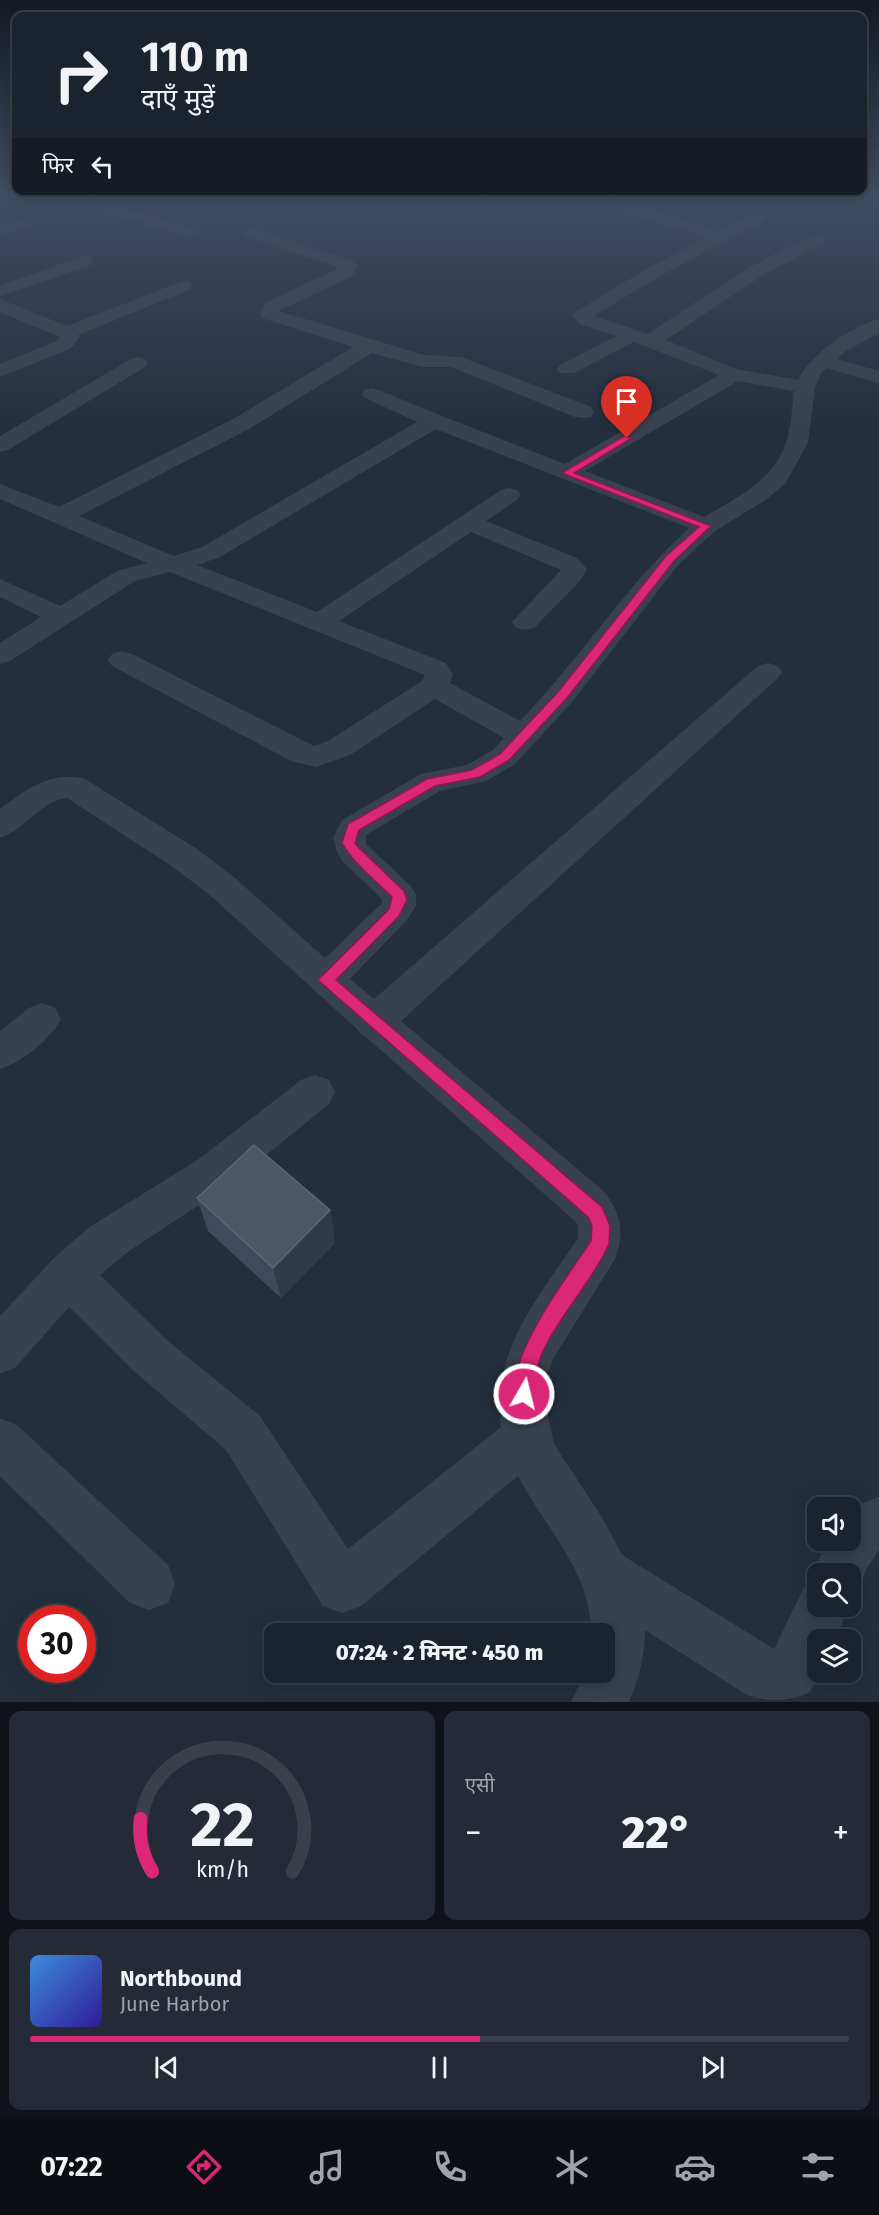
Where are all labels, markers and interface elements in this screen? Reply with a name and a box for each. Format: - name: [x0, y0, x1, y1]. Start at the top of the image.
- text: 110 m: [141, 32, 249, 82]
- icon: right: [42, 36, 120, 114]
- text: दाएँ मुड़ें: [141, 83, 215, 115]
- icon: left: [86, 150, 119, 183]
- text: फिर: [42, 152, 74, 179]
- pin: [601, 376, 652, 438]
- icon: arrive: [610, 385, 643, 418]
- position arrow: [492, 1362, 556, 1426]
- map controls: [807, 1497, 861, 1683]
- button: sound: [807, 1497, 861, 1551]
- button: search: [807, 1563, 861, 1617]
- speed limit sign: 30: [18, 1605, 96, 1683]
- button: layers: [807, 1629, 861, 1683]
- text: 07:24 · 2 मिनट · 450 m: [336, 1639, 543, 1666]
- text: एसी: [465, 1773, 495, 1797]
- text: 22: [190, 1788, 254, 1863]
- text: 22°: [622, 1806, 692, 1860]
- text: −: [465, 1813, 482, 1853]
- text: +: [833, 1813, 849, 1853]
- text: km/h: [195, 1858, 249, 1884]
- text: Northbound: [120, 1965, 242, 1992]
- text: June Harbor: [120, 1992, 229, 2016]
- icon: previous: [150, 2051, 183, 2084]
- icon: pause: [423, 2051, 456, 2084]
- icon: next: [696, 2051, 729, 2084]
- icon: directions: [183, 2146, 225, 2188]
- icon: music: [306, 2146, 348, 2188]
- icon: phone: [429, 2146, 471, 2188]
- icon: climate: [551, 2146, 593, 2188]
- icon: car: [674, 2146, 716, 2188]
- icon: filters: [797, 2146, 839, 2188]
- text: 07:22: [40, 2151, 103, 2183]

